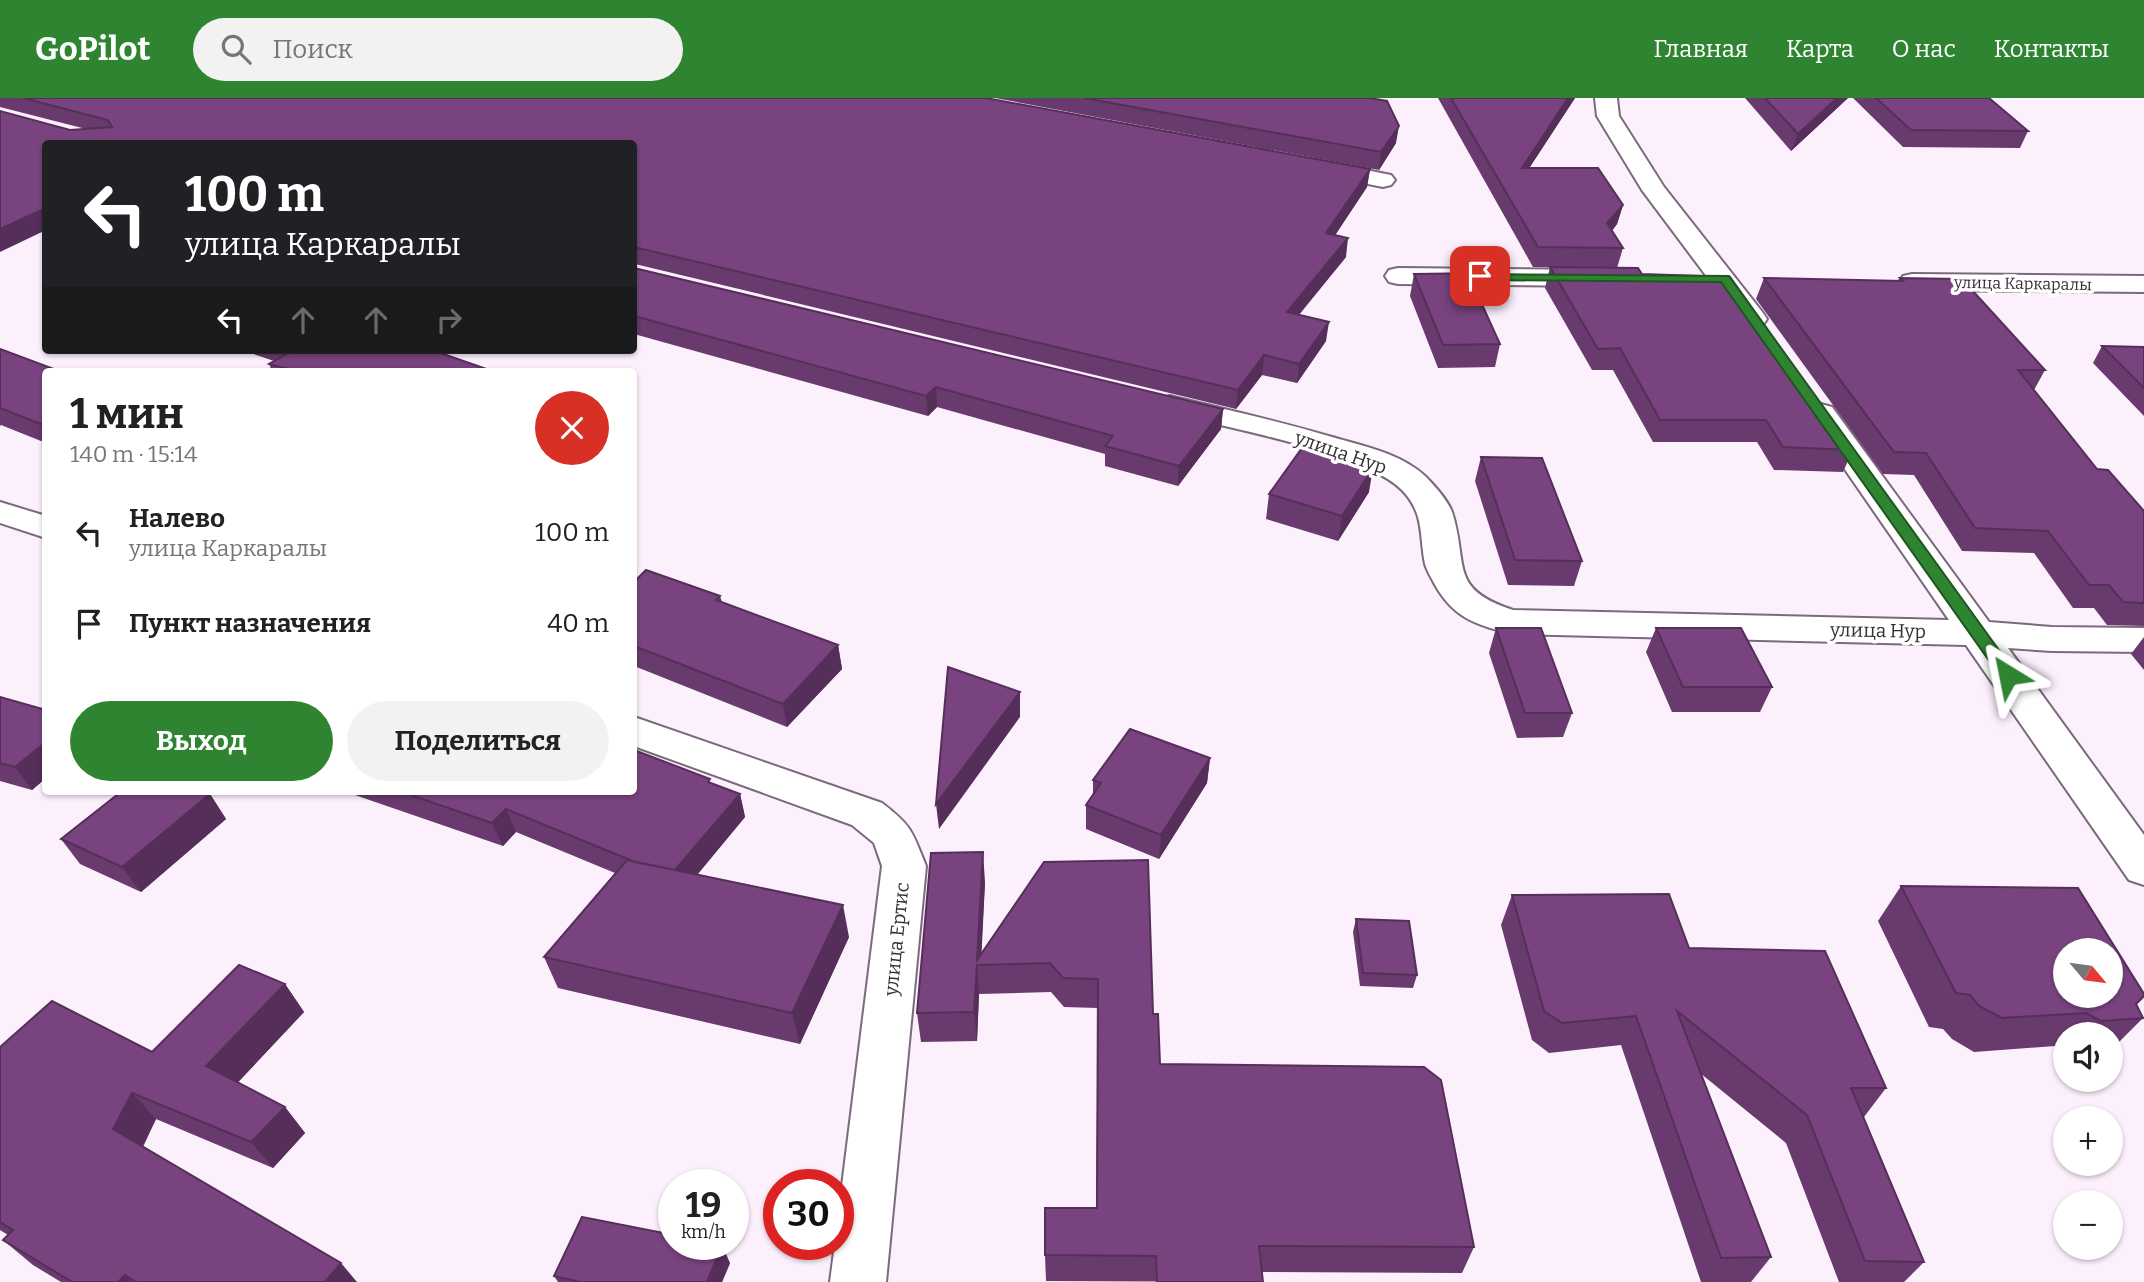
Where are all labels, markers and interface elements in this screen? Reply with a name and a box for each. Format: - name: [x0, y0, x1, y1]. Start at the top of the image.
- search box: [193, 18, 683, 81]
- text: GoPilot: [35, 29, 151, 69]
- icon: search: [217, 30, 255, 68]
- text: Поиск: [273, 34, 353, 65]
- text: Главная: [1653, 35, 1748, 63]
- text: Карта: [1786, 35, 1854, 63]
- text: О нас: [1892, 35, 1956, 63]
- text: Контакты: [1994, 35, 2109, 63]
- text: 100 m: [185, 165, 324, 224]
- icon: left: [70, 168, 161, 259]
- text: улица Каркаралы: [185, 225, 461, 263]
- pin: [1450, 246, 1510, 306]
- icon: arrive: [1461, 257, 1499, 295]
- street label: улица Каркаралы: [1953, 273, 2092, 294]
- icon: left: [211, 301, 249, 339]
- icon: ahead: [284, 301, 322, 339]
- icon: ahead: [357, 301, 395, 339]
- icon: right: [430, 301, 468, 339]
- text: 1 мин: [70, 389, 184, 439]
- button: close: [535, 391, 609, 465]
- street label: улица Нур: [1291, 426, 1390, 479]
- text: 140 m · 15:14: [70, 440, 197, 468]
- text: Налево: [129, 503, 225, 534]
- icon: left: [70, 514, 108, 552]
- text: 100 m: [535, 517, 609, 548]
- text: улица Каркаралы: [129, 534, 327, 562]
- icon: arrive: [70, 605, 108, 643]
- text: Пункт назначения: [129, 608, 371, 639]
- text: 40 m: [547, 608, 609, 639]
- street label: улица Нур: [1829, 618, 1926, 643]
- position arrow: [1971, 638, 2045, 712]
- button: Выход: [70, 701, 333, 781]
- button: Поделиться: [347, 701, 609, 781]
- street label: улица Ертис: [879, 881, 914, 998]
- north arrow: [2053, 938, 2123, 1008]
- map controls: [2053, 938, 2123, 1260]
- button: sound: [2053, 1022, 2123, 1092]
- button: +: [2053, 1106, 2123, 1176]
- speed limit sign: 30: [763, 1169, 854, 1260]
- text: 19: [686, 1184, 721, 1226]
- button: −: [2053, 1190, 2123, 1260]
- text: km/h: [681, 1221, 726, 1243]

